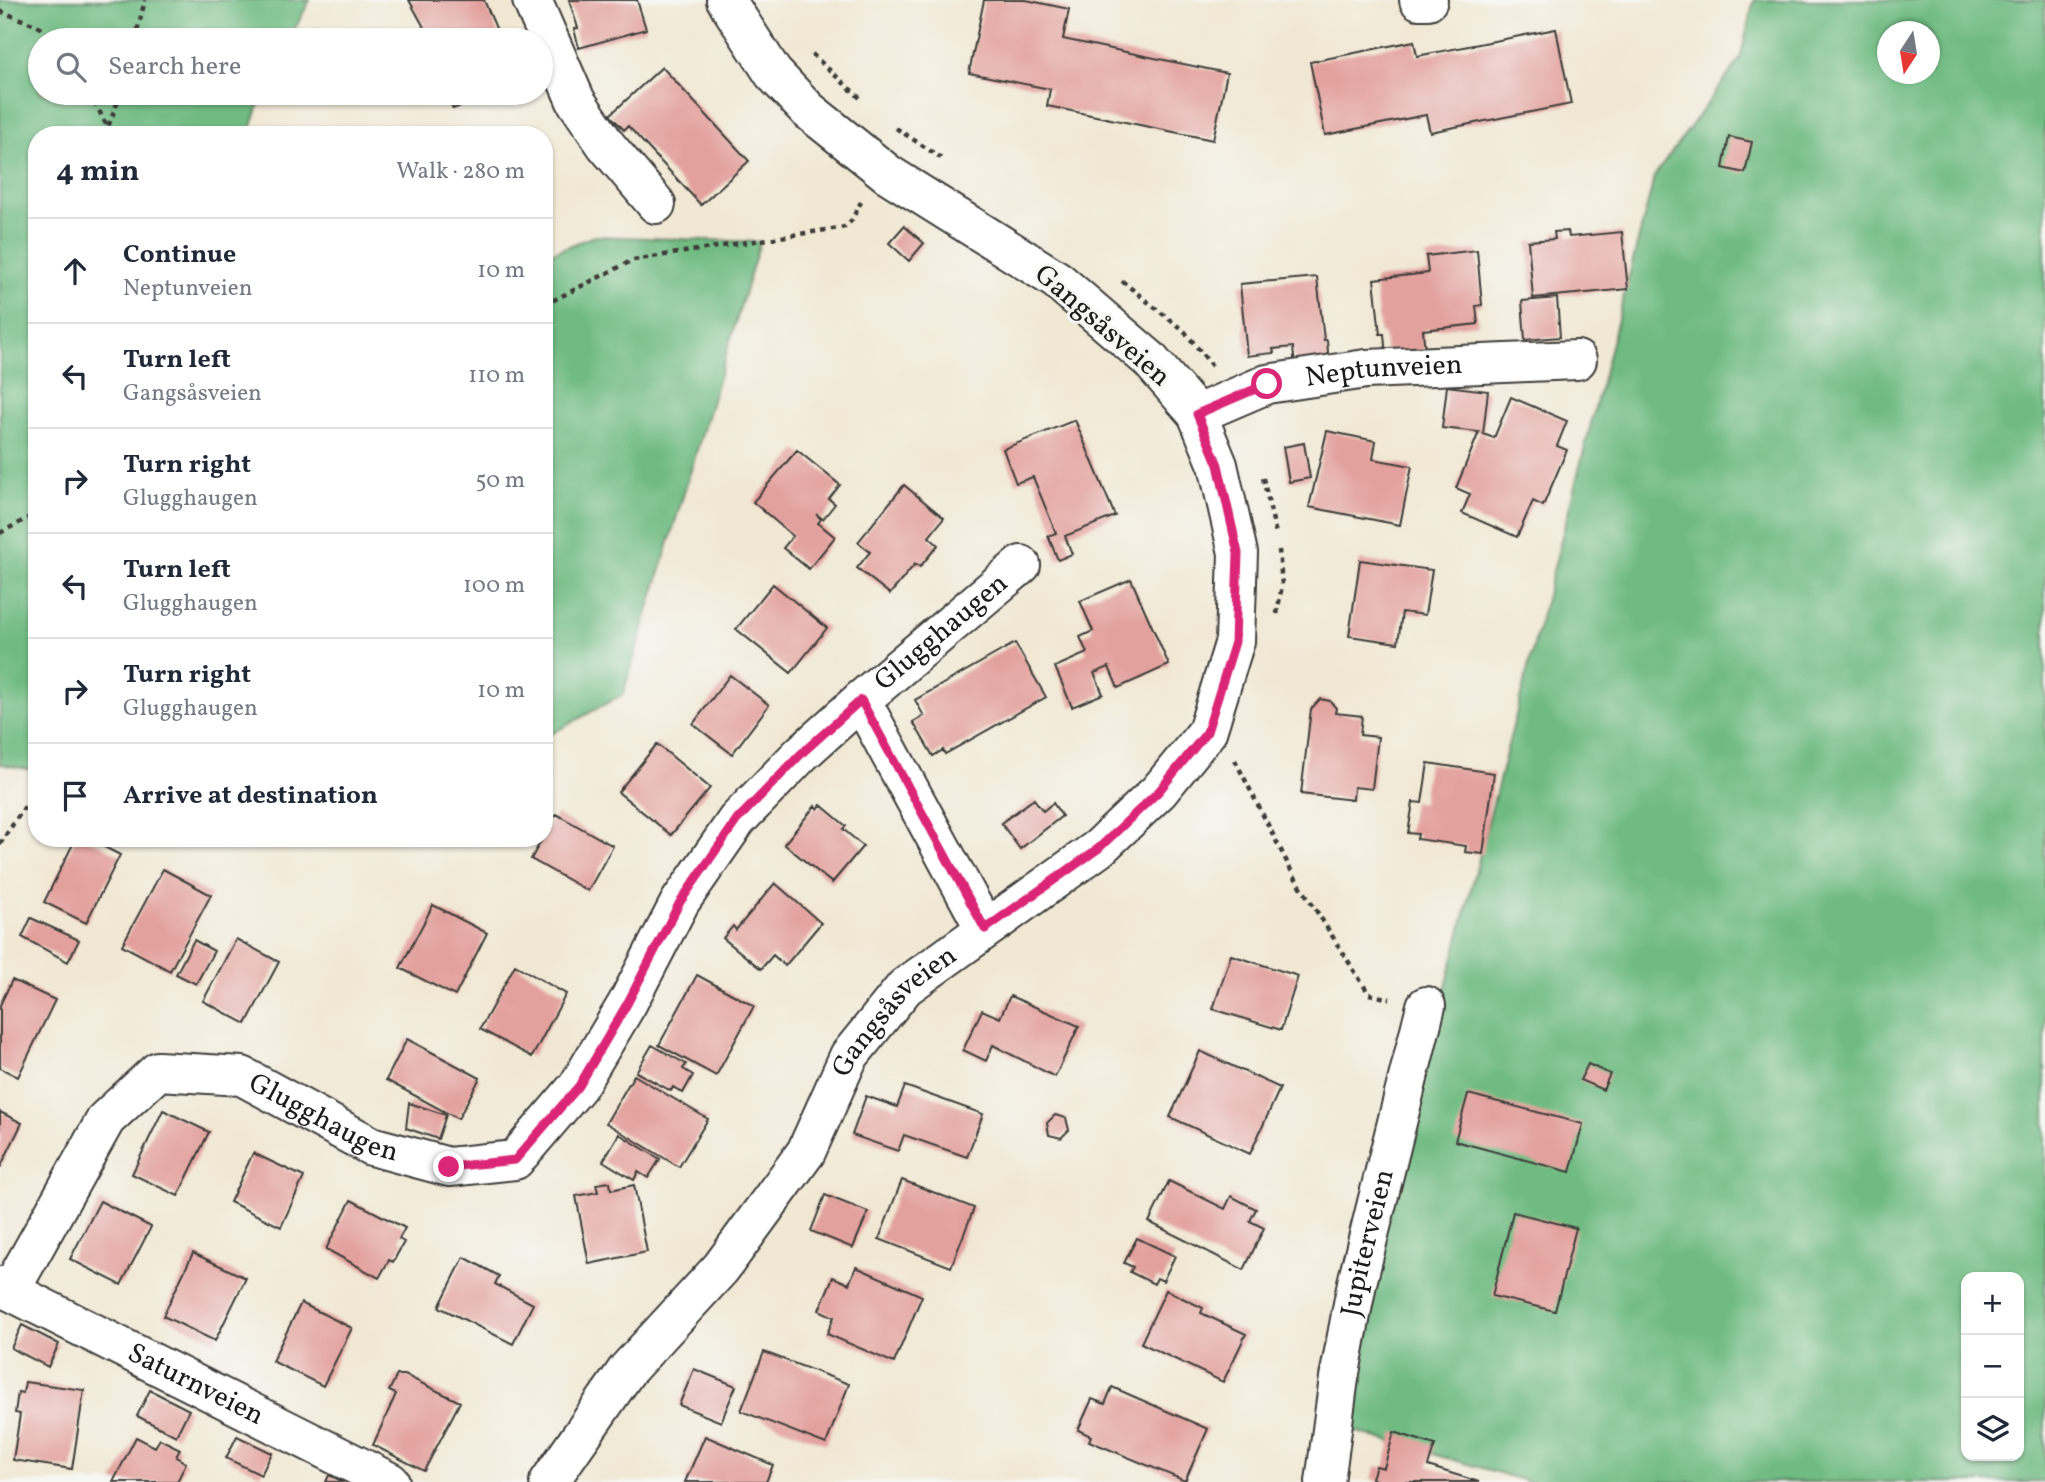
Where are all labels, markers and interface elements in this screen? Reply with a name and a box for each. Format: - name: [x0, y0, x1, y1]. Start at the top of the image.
- north arrow: [1877, 21, 1940, 84]
- search box: [28, 28, 553, 105]
- icon: search: [52, 48, 90, 86]
- text: Search here: [108, 49, 241, 85]
- text: 4 min: [56, 151, 140, 193]
- text: Walk · 280 m: [396, 156, 525, 188]
- text: Continue: [123, 237, 236, 273]
- icon: ahead: [56, 252, 94, 290]
- text: 10 m: [477, 255, 525, 287]
- street label: Gangsåsveien: [1025, 256, 1179, 396]
- text: Neptunveien: [123, 273, 252, 305]
- text: Turn left: [123, 342, 231, 378]
- street label: Neptunveien: [1303, 345, 1463, 397]
- icon: left: [56, 357, 94, 395]
- text: 110 m: [468, 360, 525, 392]
- route start: [1251, 368, 1282, 399]
- text: Gangsåsveien: [123, 378, 262, 410]
- text: Turn right: [123, 447, 251, 483]
- icon: right: [56, 462, 94, 500]
- text: 50 m: [476, 465, 525, 497]
- text: Glugghaugen: [123, 483, 258, 515]
- text: Turn left: [123, 552, 231, 588]
- street label: Glugghaugen: [866, 564, 1017, 700]
- icon: left: [56, 567, 94, 605]
- text: 100 m: [463, 570, 525, 602]
- text: Glugghaugen: [123, 588, 258, 620]
- text: Turn right: [123, 657, 251, 693]
- icon: right: [56, 672, 94, 710]
- text: 10 m: [477, 675, 525, 707]
- text: Glugghaugen: [123, 693, 258, 725]
- icon: arrive: [56, 777, 94, 815]
- text: Arrive at destination: [123, 778, 378, 814]
- street label: Gangsåsveien: [823, 937, 965, 1083]
- street label: Glugghaugen: [242, 1064, 402, 1172]
- route end: [433, 1151, 464, 1182]
- street label: Jupiterveien: [1332, 1165, 1404, 1320]
- map controls: [1961, 1272, 2024, 1461]
- button: +: [1961, 1272, 2024, 1335]
- street label: Saturnveien: [121, 1334, 271, 1435]
- button: −: [1961, 1335, 2024, 1398]
- button: layers: [1961, 1398, 2024, 1461]

